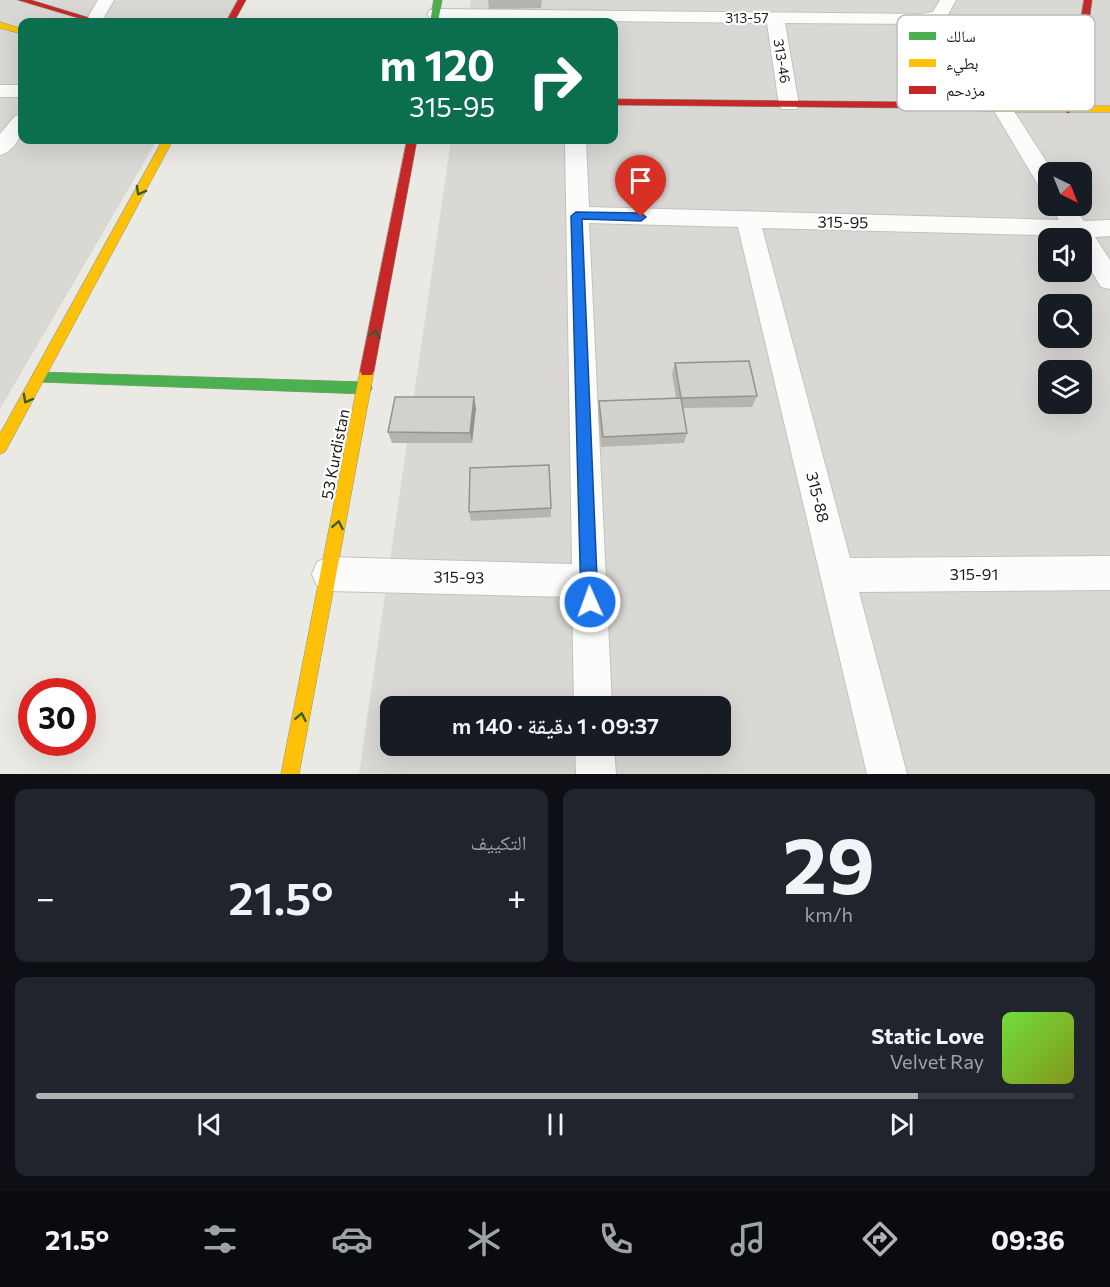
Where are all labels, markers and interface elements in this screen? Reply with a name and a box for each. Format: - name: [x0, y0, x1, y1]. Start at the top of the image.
- street label: 313-57: [725, 9, 769, 26]
- legend: [897, 15, 1095, 111]
- text: سالك: [946, 26, 976, 45]
- street label: 313-46: [771, 37, 794, 84]
- text: 120 m: [380, 38, 495, 90]
- icon: right: [516, 42, 594, 120]
- text: بطيء: [946, 53, 978, 76]
- text: مزدحم: [946, 80, 985, 101]
- text: 315-95: [409, 90, 495, 123]
- pin: [615, 155, 666, 217]
- north arrow: [1038, 162, 1092, 216]
- map controls: [1038, 162, 1092, 414]
- icon: arrive: [624, 164, 657, 197]
- one-way arrow: [136, 185, 147, 195]
- street label: 315-95: [817, 212, 869, 231]
- button: sound: [1038, 228, 1092, 282]
- button: search: [1038, 294, 1092, 348]
- one-way arrow: [368, 329, 381, 339]
- button: layers: [1038, 360, 1092, 414]
- one-way arrow: [23, 393, 34, 403]
- street label: 53 Kurdistan: [316, 407, 353, 501]
- street label: 315-88: [803, 470, 834, 524]
- one-way arrow: [331, 520, 344, 530]
- street label: 315-91: [950, 564, 998, 583]
- street label: 315-93: [433, 567, 485, 586]
- position arrow: [558, 570, 622, 634]
- speed limit sign: 30: [18, 678, 96, 756]
- one-way arrow: [294, 712, 307, 722]
- text: 09:37 · 1 دقيقة · 140 m: [452, 712, 659, 739]
- text: 29: [783, 815, 875, 910]
- text: التكييف: [470, 830, 527, 854]
- text: 21.5°: [228, 869, 334, 924]
- text: −: [36, 876, 55, 917]
- text: +: [507, 876, 526, 917]
- text: km/h: [804, 902, 853, 926]
- text: Static Love: [871, 1022, 984, 1049]
- text: Velvet Ray: [890, 1049, 984, 1073]
- icon: previous: [193, 1108, 226, 1141]
- icon: pause: [539, 1108, 572, 1141]
- icon: next: [885, 1108, 918, 1141]
- icon: filters: [199, 1218, 241, 1260]
- icon: car: [331, 1218, 373, 1260]
- icon: climate: [463, 1218, 505, 1260]
- icon: phone: [595, 1218, 637, 1260]
- icon: music: [727, 1218, 769, 1260]
- icon: directions: [859, 1218, 901, 1260]
- text: 21.5°: [45, 1223, 109, 1256]
- text: 09:36: [991, 1223, 1065, 1256]

